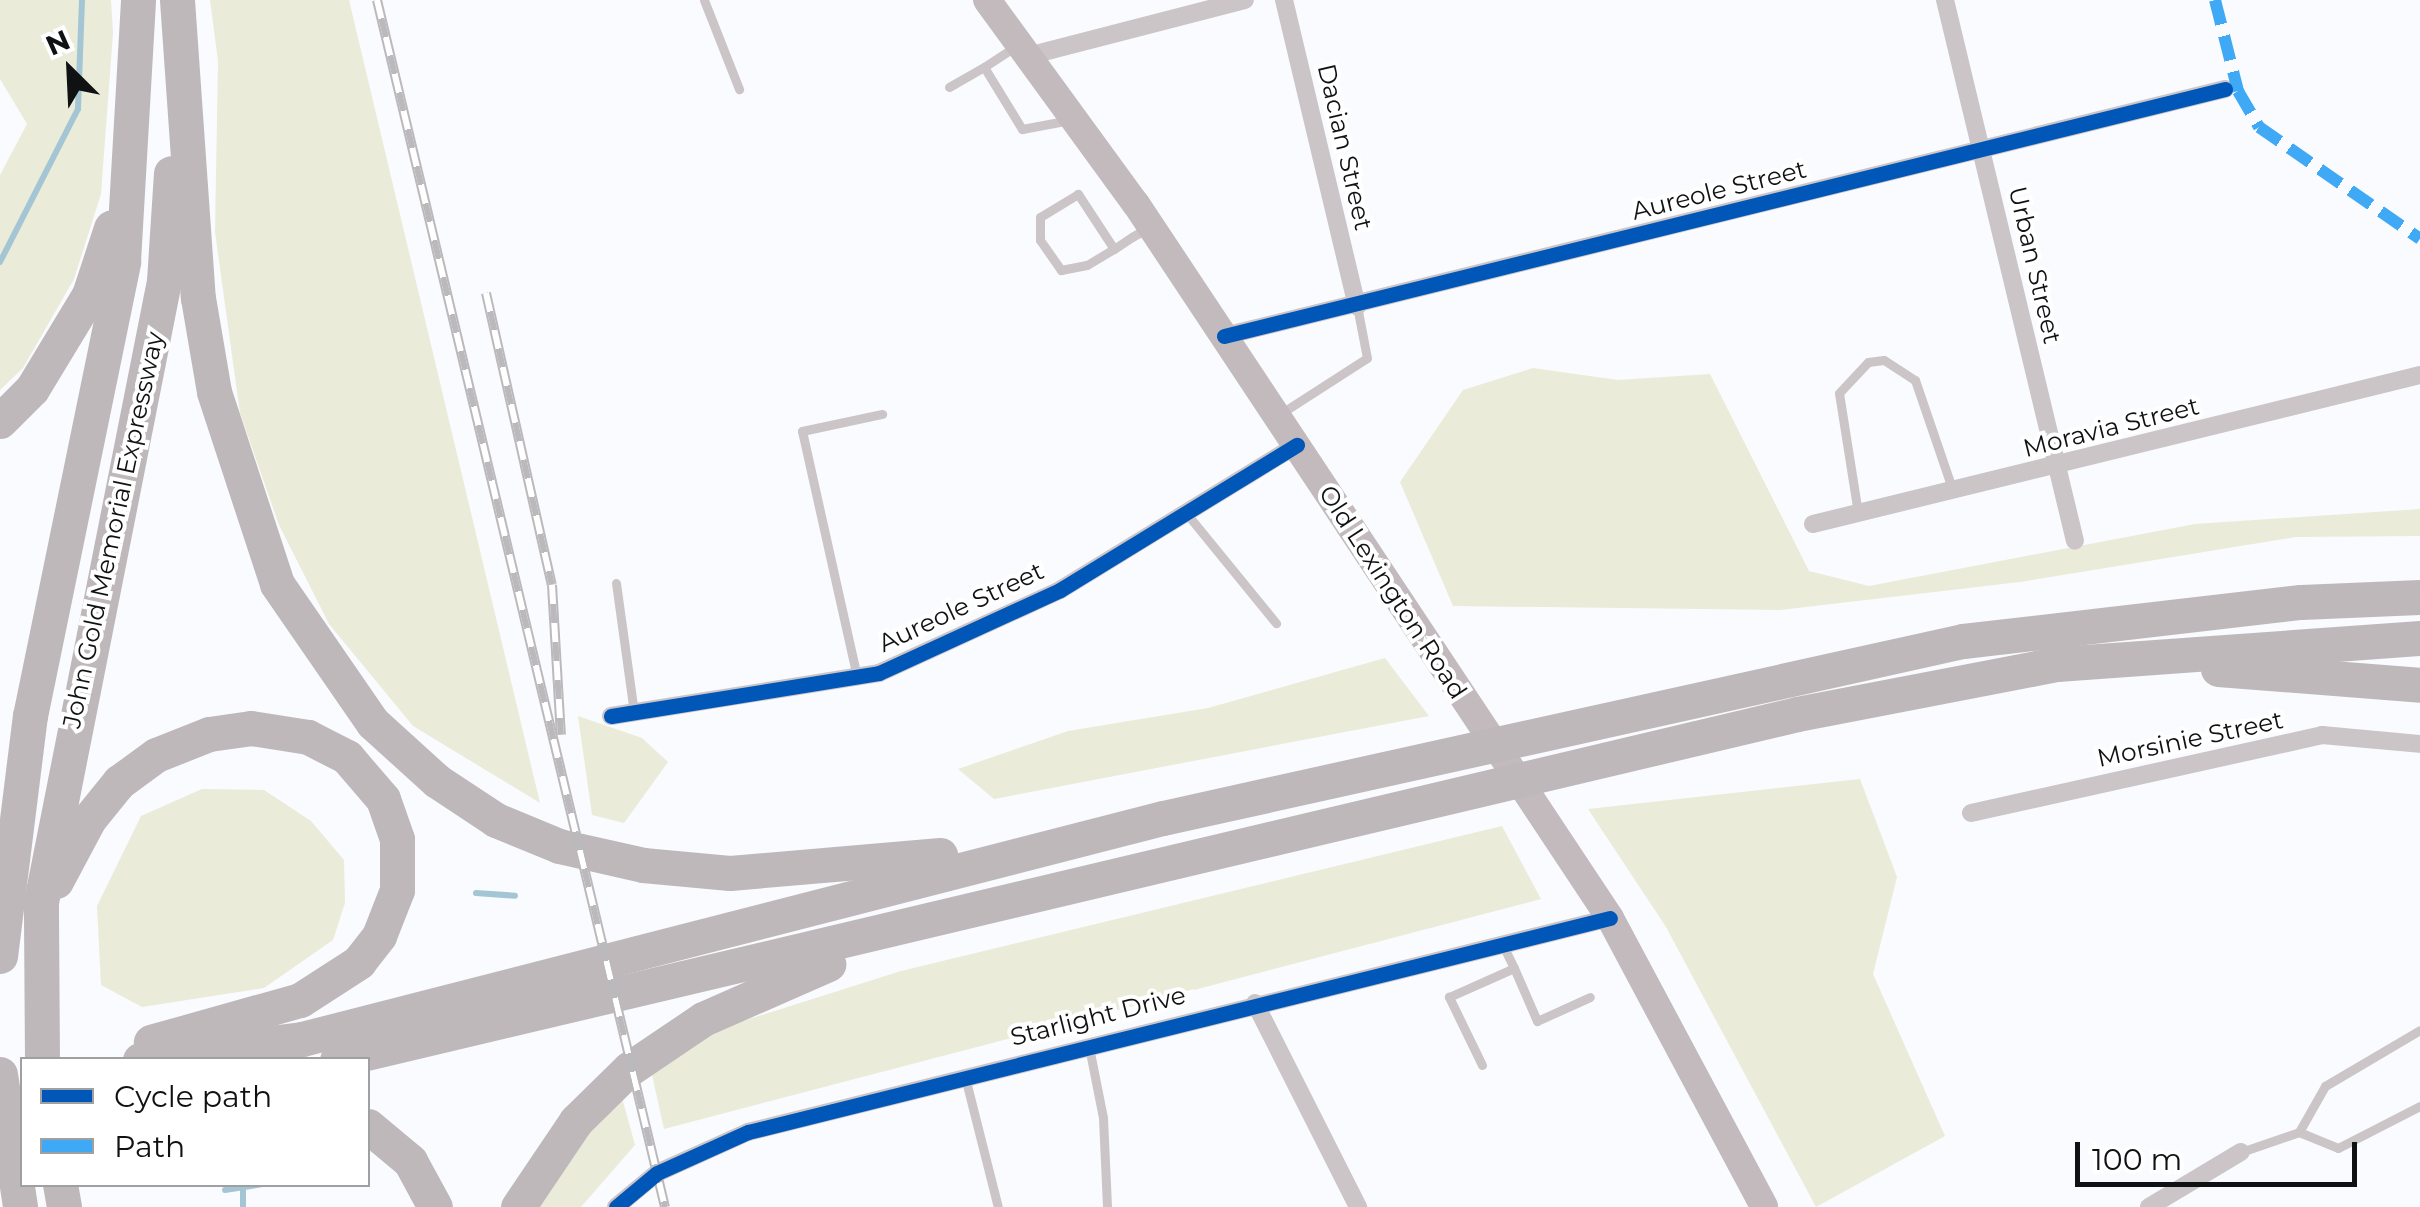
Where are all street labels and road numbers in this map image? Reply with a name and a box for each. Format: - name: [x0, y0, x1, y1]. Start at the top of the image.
- street label: Dacian Street: [1311, 61, 1379, 233]
- street label: Aureole Street: [1629, 154, 1809, 226]
- street label: Urban Street: [2002, 184, 2068, 346]
- street label: John Gold Memorial Expressway: [56, 329, 170, 731]
- street label: Moravia Street: [2020, 391, 2202, 463]
- street label: Old Lexington Road: [1313, 480, 1473, 704]
- street label: Aureole Street: [874, 556, 1048, 658]
- street label: Morsinie Street: [2094, 705, 2286, 773]
- street label: Starlight Drive: [1007, 980, 1189, 1052]

